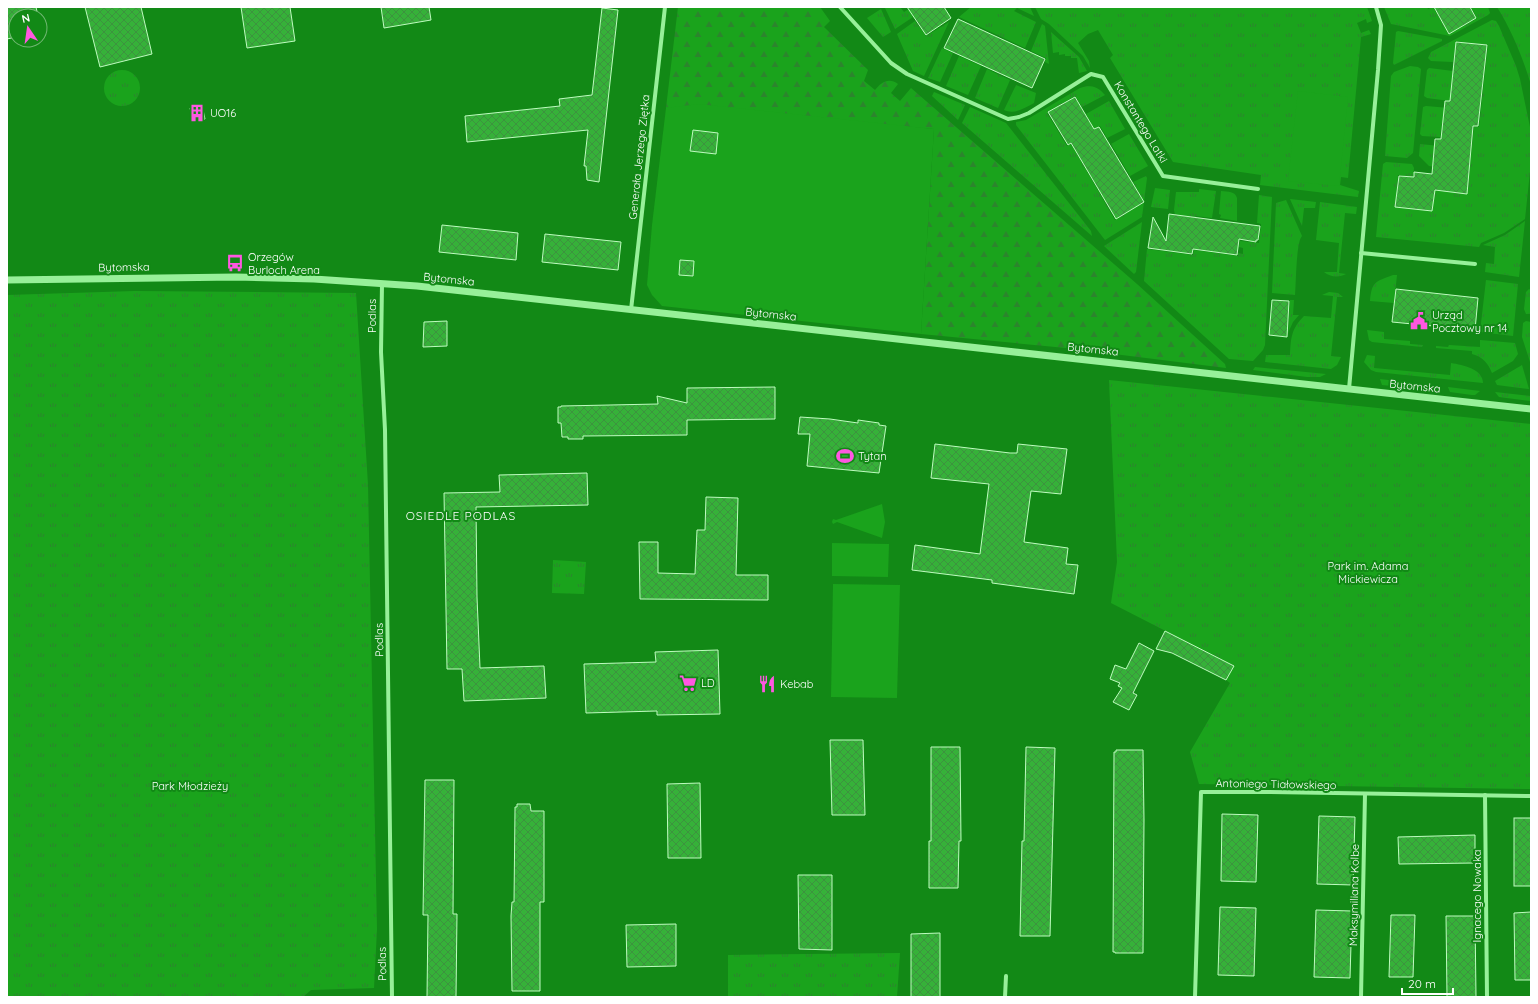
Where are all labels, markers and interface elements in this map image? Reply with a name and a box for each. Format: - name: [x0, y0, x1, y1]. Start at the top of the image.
- north arrow: [8, 8, 48, 48]
- text: N: [20, 11, 31, 26]
- street label: Konstantego Latki: [1111, 79, 1171, 165]
- street label: Generała Jerzego Ziętka: [625, 94, 653, 220]
- building icon: UO16: [187, 103, 207, 123]
- place label: UO16: [210, 106, 236, 120]
- place label: Orzegów Burloch Arena: [248, 250, 320, 277]
- bus stop icon: Orzegów Burloch Arena: [225, 253, 245, 273]
- street label: Bytomska: [98, 260, 150, 274]
- street label: Bytomska: [423, 269, 475, 289]
- street label: Podlas: [365, 299, 379, 333]
- street label: Bytomska: [745, 304, 797, 324]
- place label: Urząd Pocztowy nr 14: [1432, 308, 1507, 335]
- public building icon: Urząd Pocztowy nr 14: [1409, 311, 1429, 331]
- street label: Bytomska: [1067, 339, 1119, 359]
- street label: Bytomska: [1389, 376, 1441, 396]
- sports icon: Tytan: [835, 446, 855, 466]
- place label: Tytan: [858, 449, 887, 463]
- district label: OSIEDLE PODLAS: [406, 508, 516, 523]
- park label: Park im. Adama Mickiewicza: [1328, 559, 1408, 586]
- street label: Podlas: [372, 623, 386, 657]
- supermarket icon: LD: [678, 673, 698, 693]
- restaurant icon: Kebab: [757, 674, 777, 694]
- place label: LD: [701, 676, 715, 690]
- place label: Kebab: [780, 677, 814, 691]
- street label: Antoniego Tiałowskiego: [1215, 776, 1337, 792]
- park label: Park Młodzieży: [152, 779, 228, 793]
- street label: Maksymiliana Kolbe: [1346, 844, 1362, 946]
- street label: Ignacego Nowaka: [1470, 850, 1484, 942]
- street label: Podlas: [375, 947, 389, 981]
- scale bar: [1402, 970, 1453, 996]
- text: 20 m: [1408, 976, 1436, 991]

